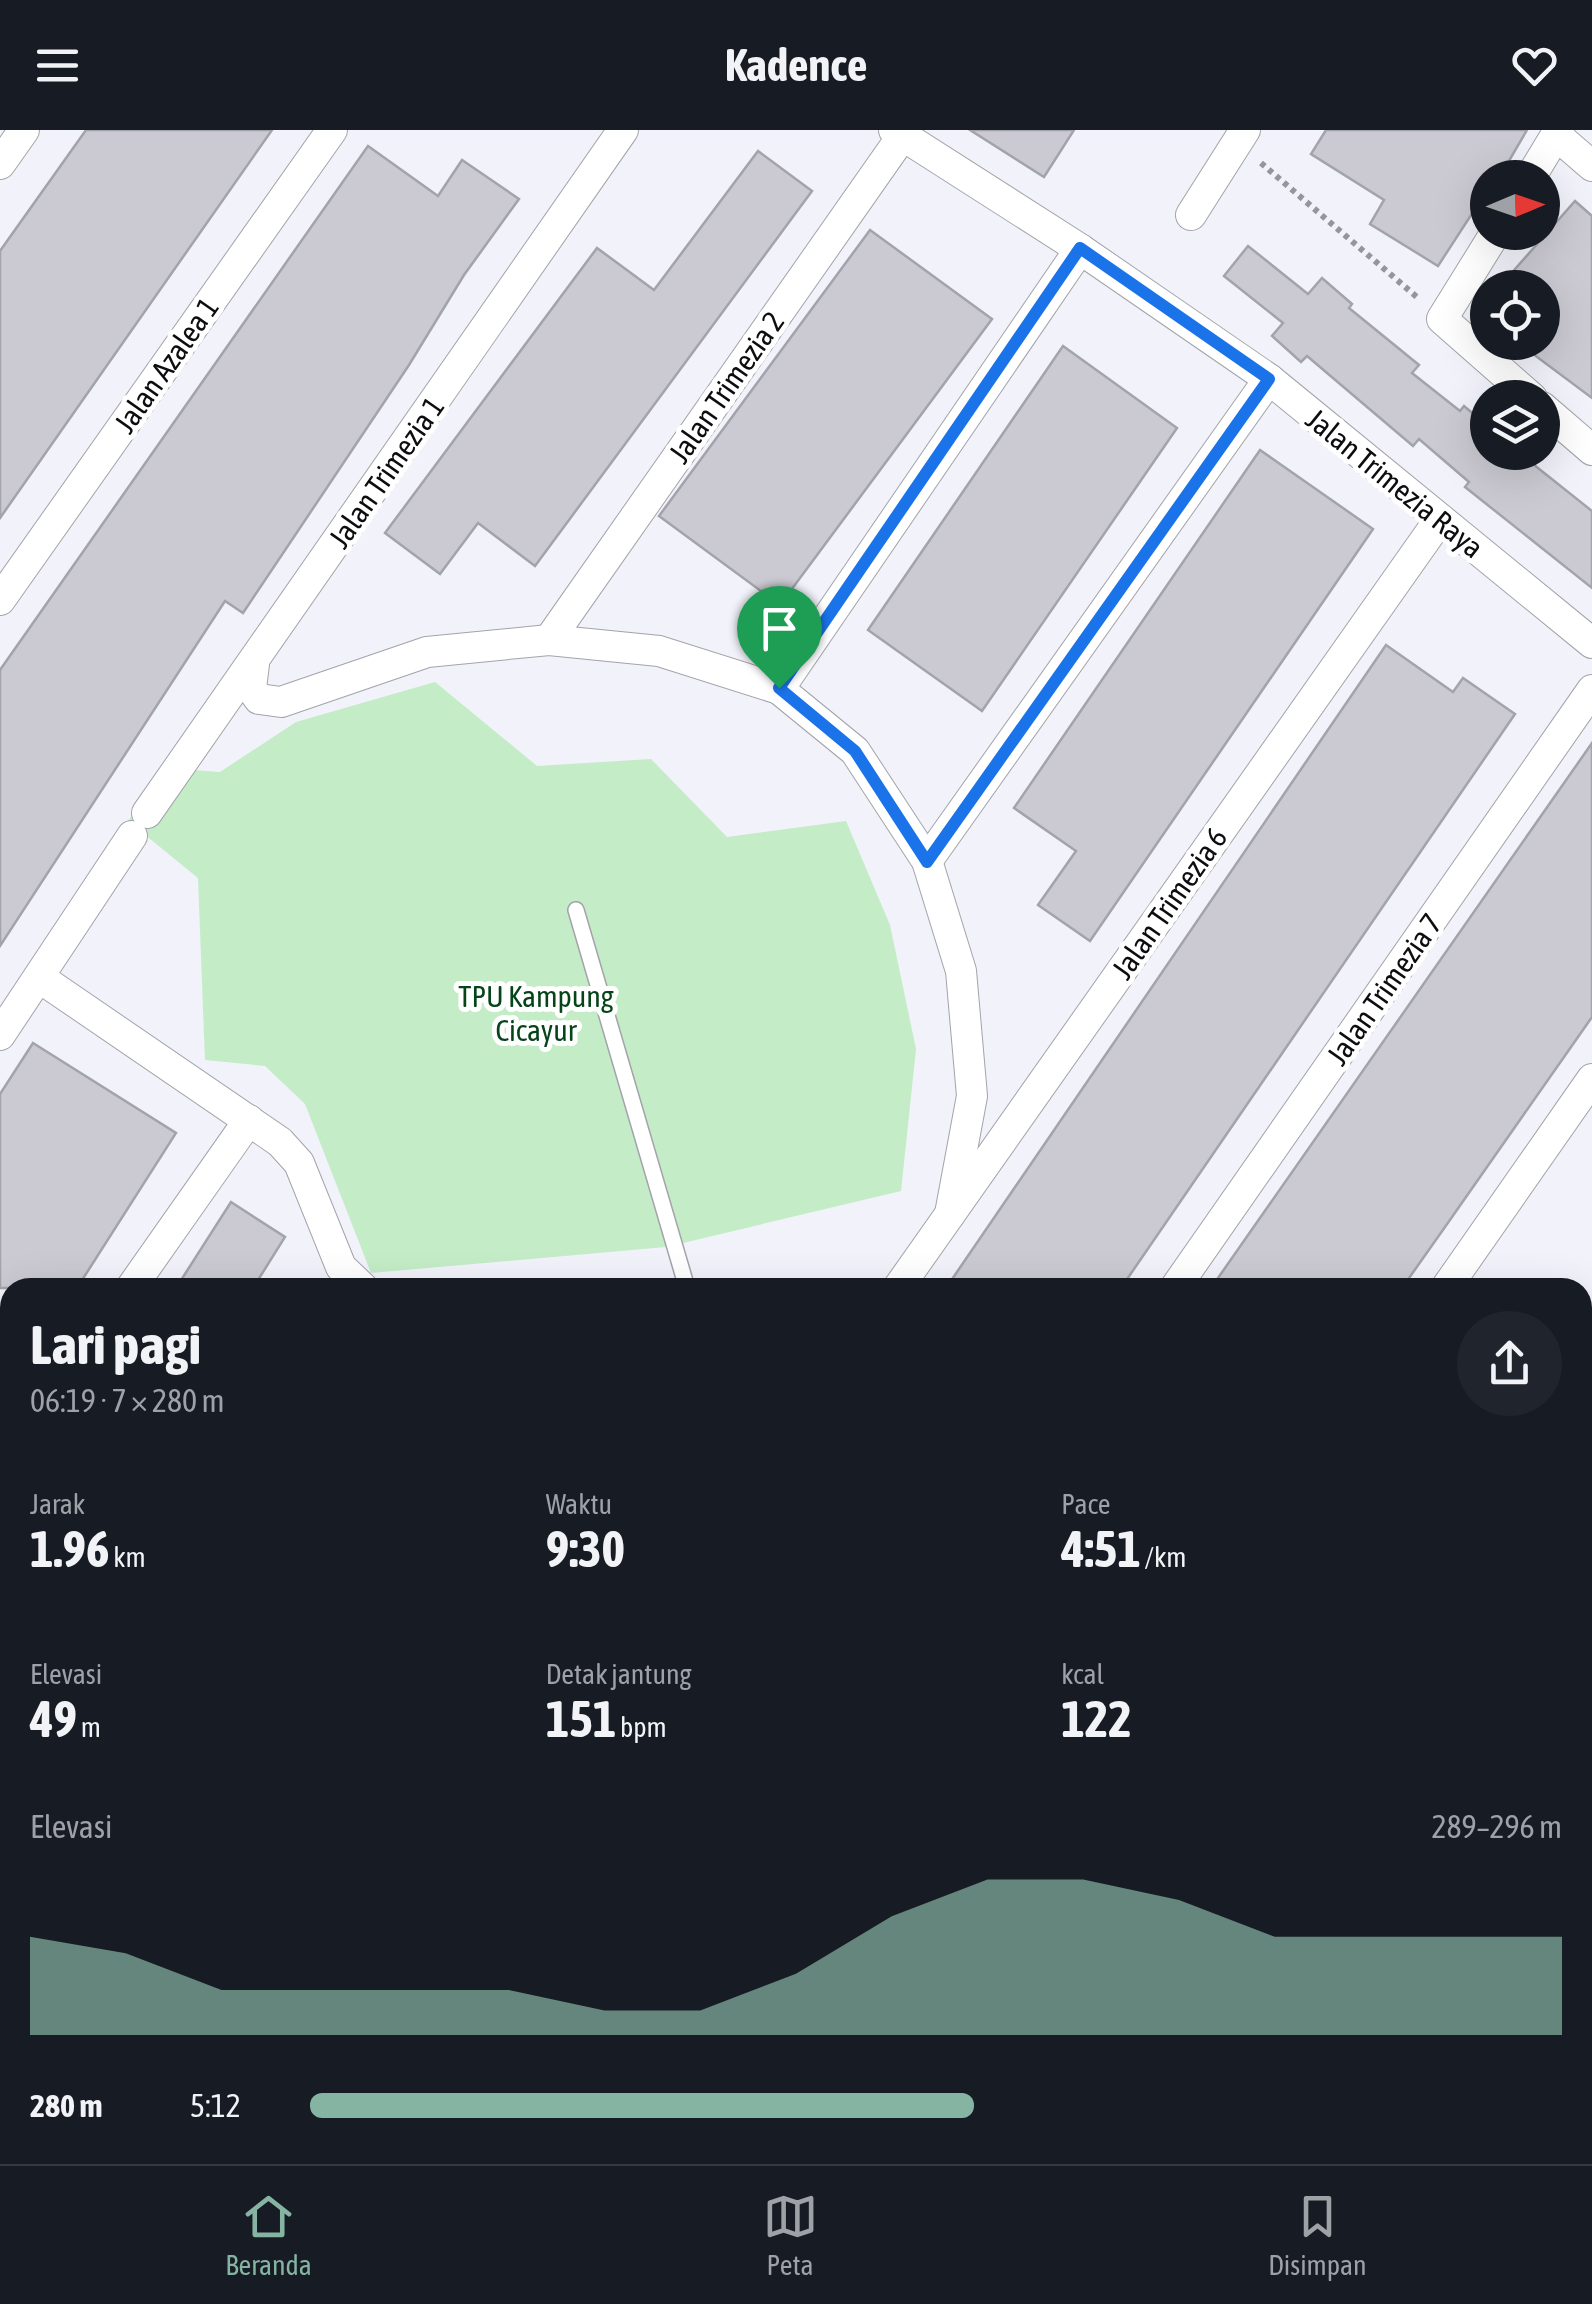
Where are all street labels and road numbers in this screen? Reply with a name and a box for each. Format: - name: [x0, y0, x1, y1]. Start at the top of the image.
- street label: Jalan Azalea 1: [107, 291, 225, 439]
- street label: Jalan Trimezia 2: [662, 305, 790, 469]
- street label: Jalan Trimezia 1: [322, 390, 450, 554]
- street label: Jalan Trimezia Raya: [1300, 401, 1490, 565]
- street label: Jalan Trimezia 6: [1105, 821, 1233, 985]
- street label: Jalan Trimezia 7: [1320, 907, 1448, 1071]

